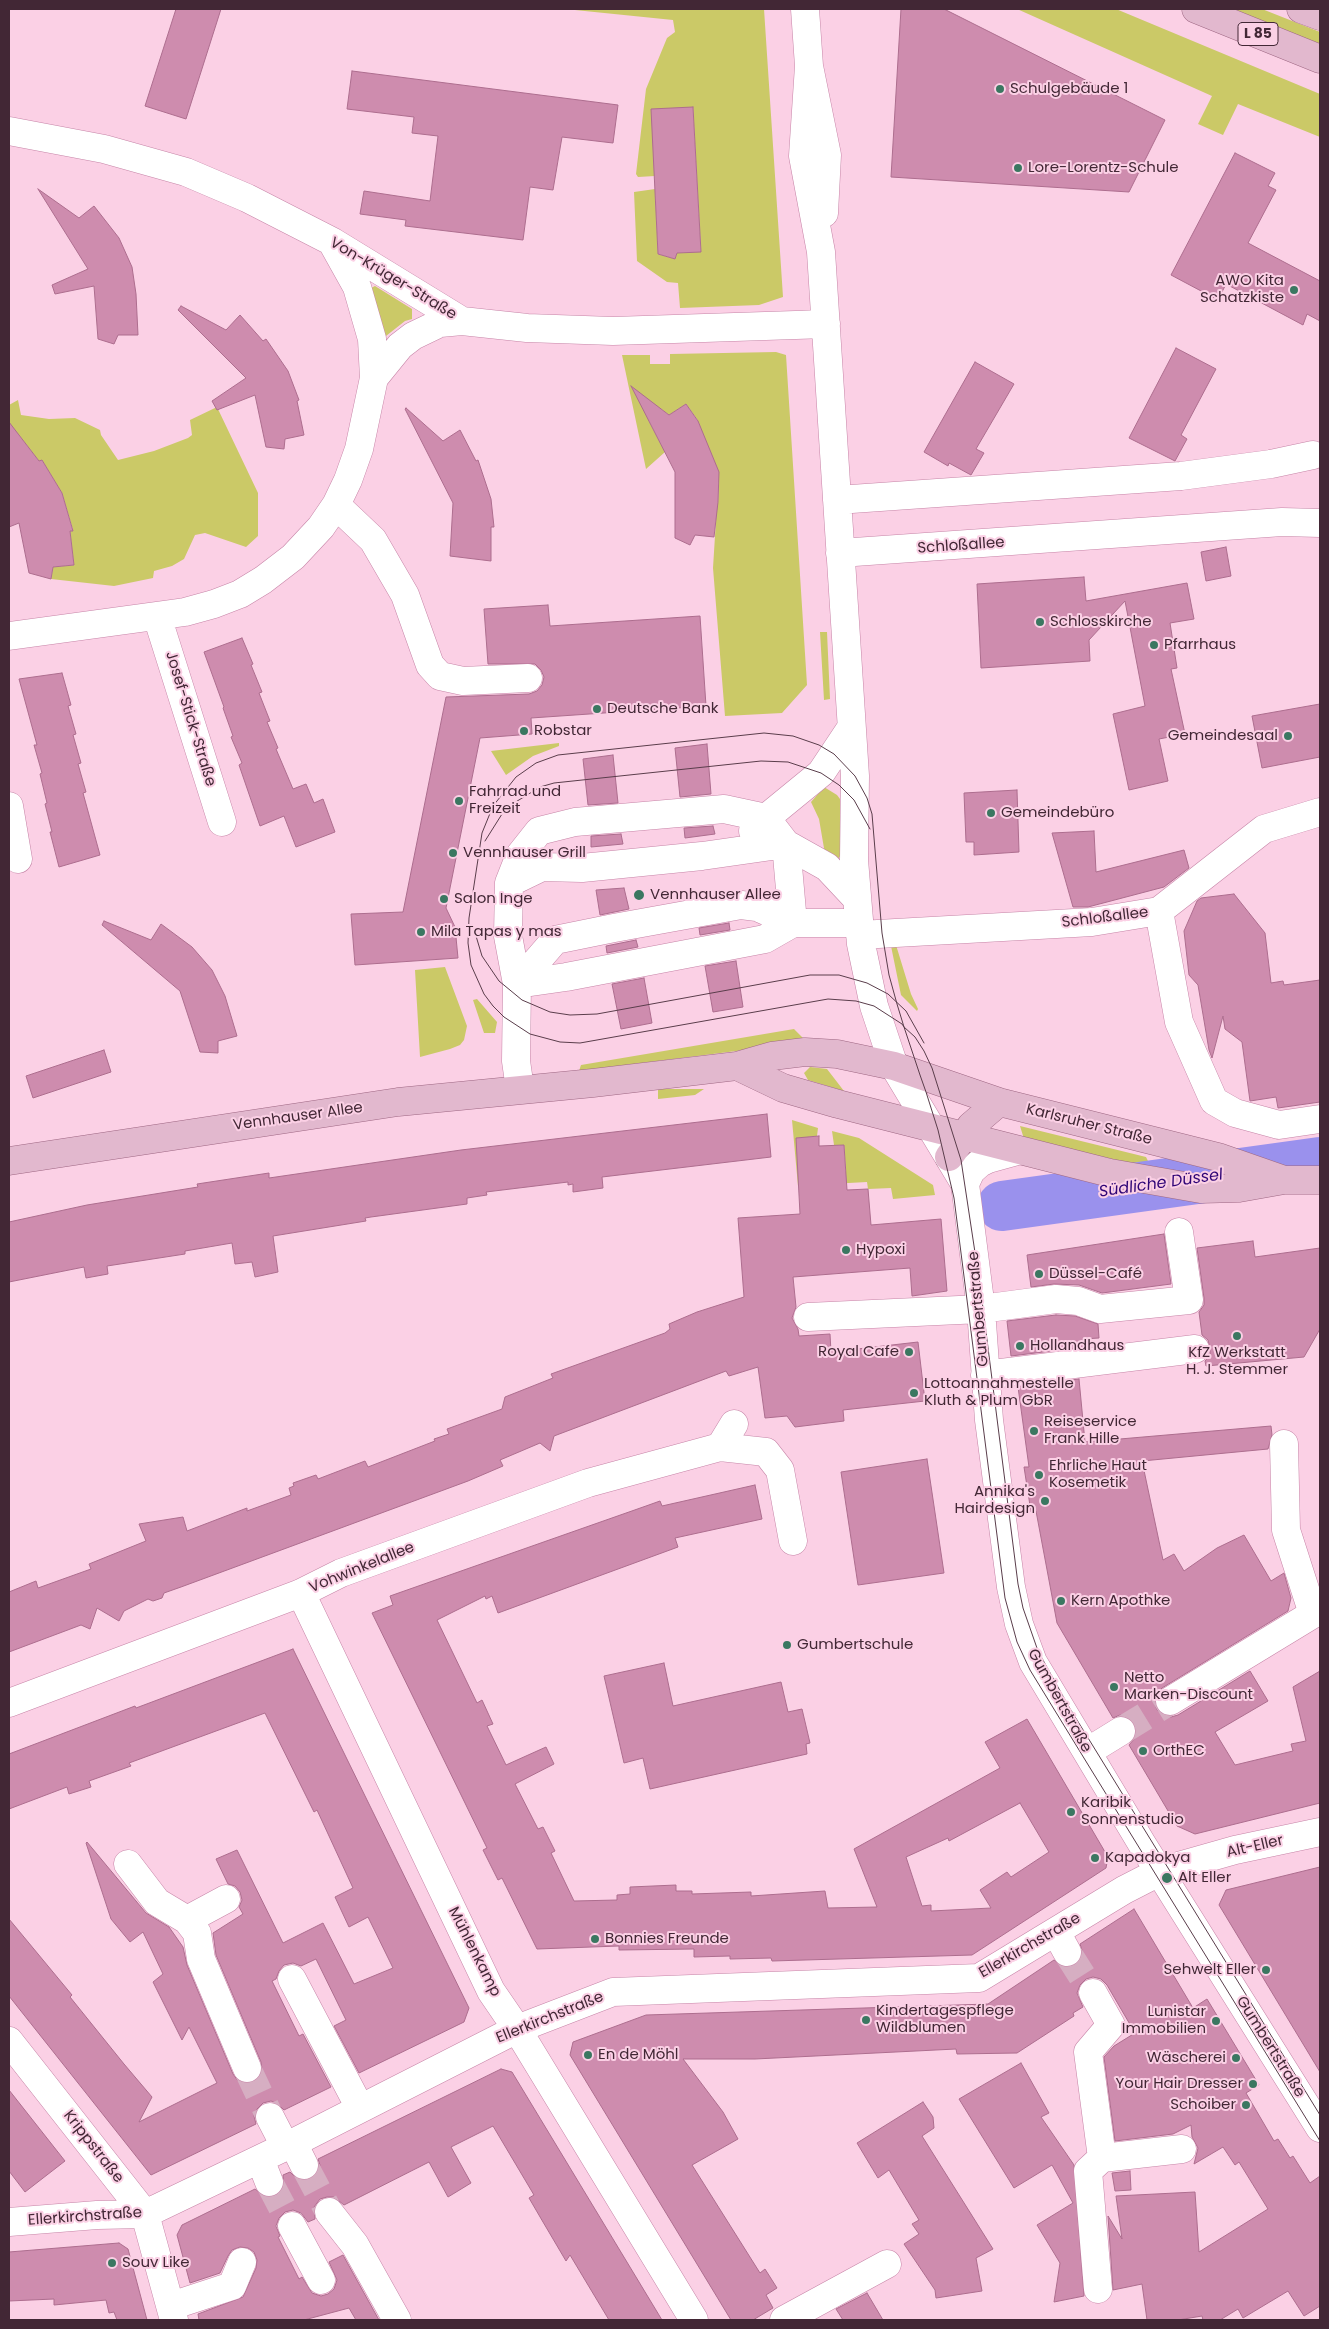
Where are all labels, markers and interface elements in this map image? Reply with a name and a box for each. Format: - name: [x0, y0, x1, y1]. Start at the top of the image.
- road number: L 85: [1238, 22, 1278, 46]
- place label: Schulgebäude 1: [1010, 80, 1128, 98]
- marker: Schulgebäude 1: [994, 83, 1006, 95]
- place label: Lore-Lorentz-Schule: [1028, 159, 1178, 177]
- marker: Lore-Lorentz-Schule: [1012, 162, 1024, 174]
- street label: Von-Krüger-Straße: [326, 234, 460, 324]
- place label: AWO Kita Schatzkiste: [1200, 272, 1284, 307]
- marker: AWO Kita Schatzkiste: [1288, 284, 1300, 296]
- street label: Schloßallee: [917, 534, 1005, 558]
- place label: Schlosskirche: [1050, 613, 1151, 631]
- marker: Schlosskirche: [1034, 616, 1046, 628]
- place label: Pfarrhaus: [1164, 636, 1236, 654]
- marker: Pfarrhaus: [1148, 639, 1160, 651]
- street label: Josef-Stick-Straße: [161, 649, 219, 789]
- place label: Deutsche Bank: [607, 700, 718, 718]
- marker: Deutsche Bank: [591, 703, 603, 715]
- place label: Robstar: [534, 722, 592, 740]
- marker: Robstar: [518, 725, 530, 737]
- place label: Gemeindesaal: [1168, 727, 1278, 745]
- marker: Gemeindesaal: [1282, 730, 1294, 742]
- place label: Fahrrad und Freizeit: [469, 783, 561, 818]
- marker: Fahrrad und Freizeit: [453, 795, 465, 807]
- place label: Gemeindebüro: [1001, 804, 1114, 822]
- marker: Gemeindebüro: [985, 807, 997, 819]
- place label: Vennhauser Grill: [463, 844, 586, 862]
- marker: Vennhauser Grill: [447, 847, 459, 859]
- place label: Vennhauser Allee: [650, 886, 781, 904]
- marker: Vennhauser Allee: [632, 888, 646, 902]
- place label: Salon Inge: [454, 890, 533, 908]
- marker: Salon Inge: [438, 893, 450, 905]
- street label: Schloßallee: [1061, 904, 1149, 932]
- place label: Mila Tapas y mas: [431, 923, 562, 941]
- marker: Mila Tapas y mas: [415, 926, 427, 938]
- street label: Vennhauser Allee: [232, 1099, 364, 1135]
- street label: Karlsruher Straße: [1024, 1101, 1154, 1149]
- water label: Südliche Düssel: [1098, 1166, 1224, 1202]
- place label: Hypoxi: [856, 1241, 905, 1259]
- marker: Hypoxi: [840, 1244, 852, 1256]
- street label: Gumbertstraße: [965, 1251, 993, 1367]
- place label: Düssel-Café: [1049, 1265, 1142, 1283]
- marker: Düssel-Café: [1033, 1268, 1045, 1280]
- marker: KfZ Werkstatt H. J. Stemmer: [1231, 1330, 1243, 1342]
- place label: Hollandhaus: [1030, 1337, 1124, 1355]
- marker: Hollandhaus: [1014, 1340, 1026, 1352]
- place label: Royal Cafe: [818, 1343, 899, 1361]
- place label: KfZ Werkstatt H. J. Stemmer: [1186, 1344, 1288, 1379]
- marker: Royal Cafe: [903, 1346, 915, 1358]
- place label: Lottoannahmestelle Kluth & Plum GbR: [924, 1375, 1074, 1410]
- marker: Lottoannahmestelle Kluth & Plum GbR: [908, 1387, 920, 1399]
- place label: Reiseservice Frank Hille: [1044, 1413, 1136, 1448]
- marker: Reiseservice Frank Hille: [1028, 1425, 1040, 1437]
- place label: Ehrliche Haut Kosemetik: [1049, 1457, 1147, 1492]
- marker: Ehrliche Haut Kosemetik: [1033, 1469, 1045, 1481]
- place label: Annika's Hairdesign: [954, 1483, 1035, 1518]
- marker: Annika's Hairdesign: [1039, 1495, 1051, 1507]
- street label: Vohwinkelallee: [307, 1539, 417, 1597]
- place label: Kern Apothke: [1071, 1592, 1170, 1610]
- marker: Kern Apothke: [1055, 1595, 1067, 1607]
- place label: Gumbertschule: [797, 1636, 913, 1654]
- marker: Gumbertschule: [781, 1639, 793, 1651]
- street label: Gumbertstraße: [1023, 1646, 1095, 1756]
- place label: Netto Marken-Discount: [1124, 1669, 1253, 1704]
- marker: Netto Marken-Discount: [1108, 1681, 1120, 1693]
- place label: OrthEC: [1153, 1742, 1205, 1760]
- marker: OrthEC: [1137, 1745, 1149, 1757]
- place label: Karibik Sonnenstudio: [1081, 1794, 1184, 1829]
- marker: Karibik Sonnenstudio: [1065, 1806, 1077, 1818]
- street label: Alt-Eller: [1225, 1832, 1285, 1862]
- place label: Kapadokya: [1105, 1849, 1190, 1867]
- marker: Kapadokya: [1089, 1852, 1101, 1864]
- place label: Alt Eller: [1178, 1869, 1231, 1887]
- marker: Alt Eller: [1160, 1871, 1174, 1885]
- street label: Mühlenkamp: [444, 1904, 504, 2000]
- street label: Ellerkirchstraße: [976, 1910, 1084, 1982]
- place label: Bonnies Freunde: [605, 1930, 729, 1948]
- marker: Bonnies Freunde: [589, 1933, 601, 1945]
- place label: Sehwelt Eller: [1164, 1961, 1256, 1979]
- marker: Sehwelt Eller: [1260, 1964, 1272, 1976]
- street label: Ellerkirchstraße: [494, 1988, 606, 2048]
- street label: Gumbertstraße: [1232, 1993, 1308, 2101]
- place label: Kindertagespflege Wildblumen: [876, 2002, 1014, 2037]
- place label: Lunistar Immobilien: [1122, 2003, 1206, 2038]
- marker: Kindertagespflege Wildblumen: [860, 2014, 872, 2026]
- marker: Lunistar Immobilien: [1210, 2015, 1222, 2027]
- place label: En de Möhl: [598, 2046, 679, 2064]
- marker: En de Möhl: [582, 2049, 594, 2061]
- place label: Wäscherei: [1147, 2049, 1226, 2067]
- marker: Wäscherei: [1230, 2052, 1242, 2064]
- place label: Your Hair Dresser: [1116, 2075, 1243, 2093]
- marker: Your Hair Dresser: [1247, 2078, 1259, 2090]
- place label: Schoiber: [1170, 2096, 1236, 2114]
- marker: Schoiber: [1240, 2099, 1252, 2111]
- street label: Krippstraße: [59, 2107, 127, 2187]
- street label: Ellerkirchstraße: [27, 2204, 143, 2230]
- place label: Souv Like: [122, 2254, 190, 2272]
- marker: Souv Like: [106, 2257, 118, 2269]

